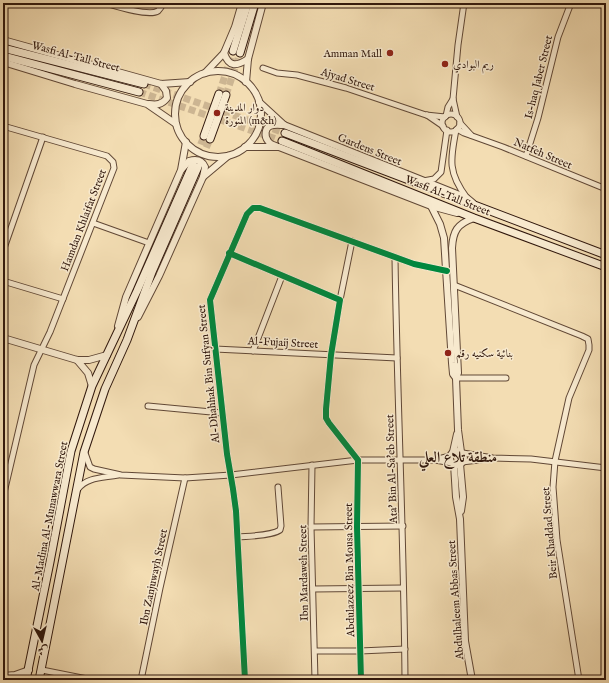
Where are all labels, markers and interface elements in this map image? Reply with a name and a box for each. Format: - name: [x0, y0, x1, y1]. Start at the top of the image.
- street label: Is-haq Jaber Street: [522, 34, 556, 121]
- street label: Wasfi Al-Tall Street: [30, 38, 121, 75]
- place label: Amman Mall: [322, 47, 382, 61]
- marker: Amman Mall: [385, 48, 395, 58]
- place label: ريم البوادي: [453, 58, 494, 74]
- marker: ريم البوادي: [440, 59, 450, 69]
- street label: Ajyad Street: [318, 65, 377, 95]
- place label: دوار المدينة المنورة (m&h): [225, 101, 277, 128]
- marker: دوار المدينة المنورة (m&h): [212, 108, 222, 118]
- street label: Gardens Street: [336, 131, 404, 169]
- street label: Natfeh Street: [511, 135, 574, 173]
- street label: Hamdan Khlaifat Street: [58, 167, 110, 273]
- street label: Wasfi Al-Tall Street: [403, 172, 492, 219]
- street label: Al-Dhahhak Bin Sufyan Street: [195, 304, 223, 445]
- street label: Al-Fujaij Street: [246, 334, 319, 352]
- place label: بنائية سكنيه رقم: [456, 347, 513, 364]
- marker: بنائية سكنيه رقم: [443, 348, 453, 358]
- street label: Ata' Bin Al-Sa'eb Street: [383, 414, 401, 525]
- street label: Al-Madina Al-Munawwara Street: [28, 440, 71, 593]
- district label: منطقة تلاع العلي: [418, 448, 497, 472]
- street label: Beir Khaddad Street: [539, 486, 561, 580]
- street label: Abdulazeez Bin Mousa Street: [342, 503, 358, 638]
- street label: Ibn Mardaweh Street: [296, 525, 312, 621]
- street label: Ibn Zanjuwayh Street: [137, 528, 171, 627]
- street label: Abdulhaleem Abbas Street: [445, 539, 467, 661]
- north arrow: [22, 621, 62, 661]
- text: ش: [37, 642, 50, 658]

